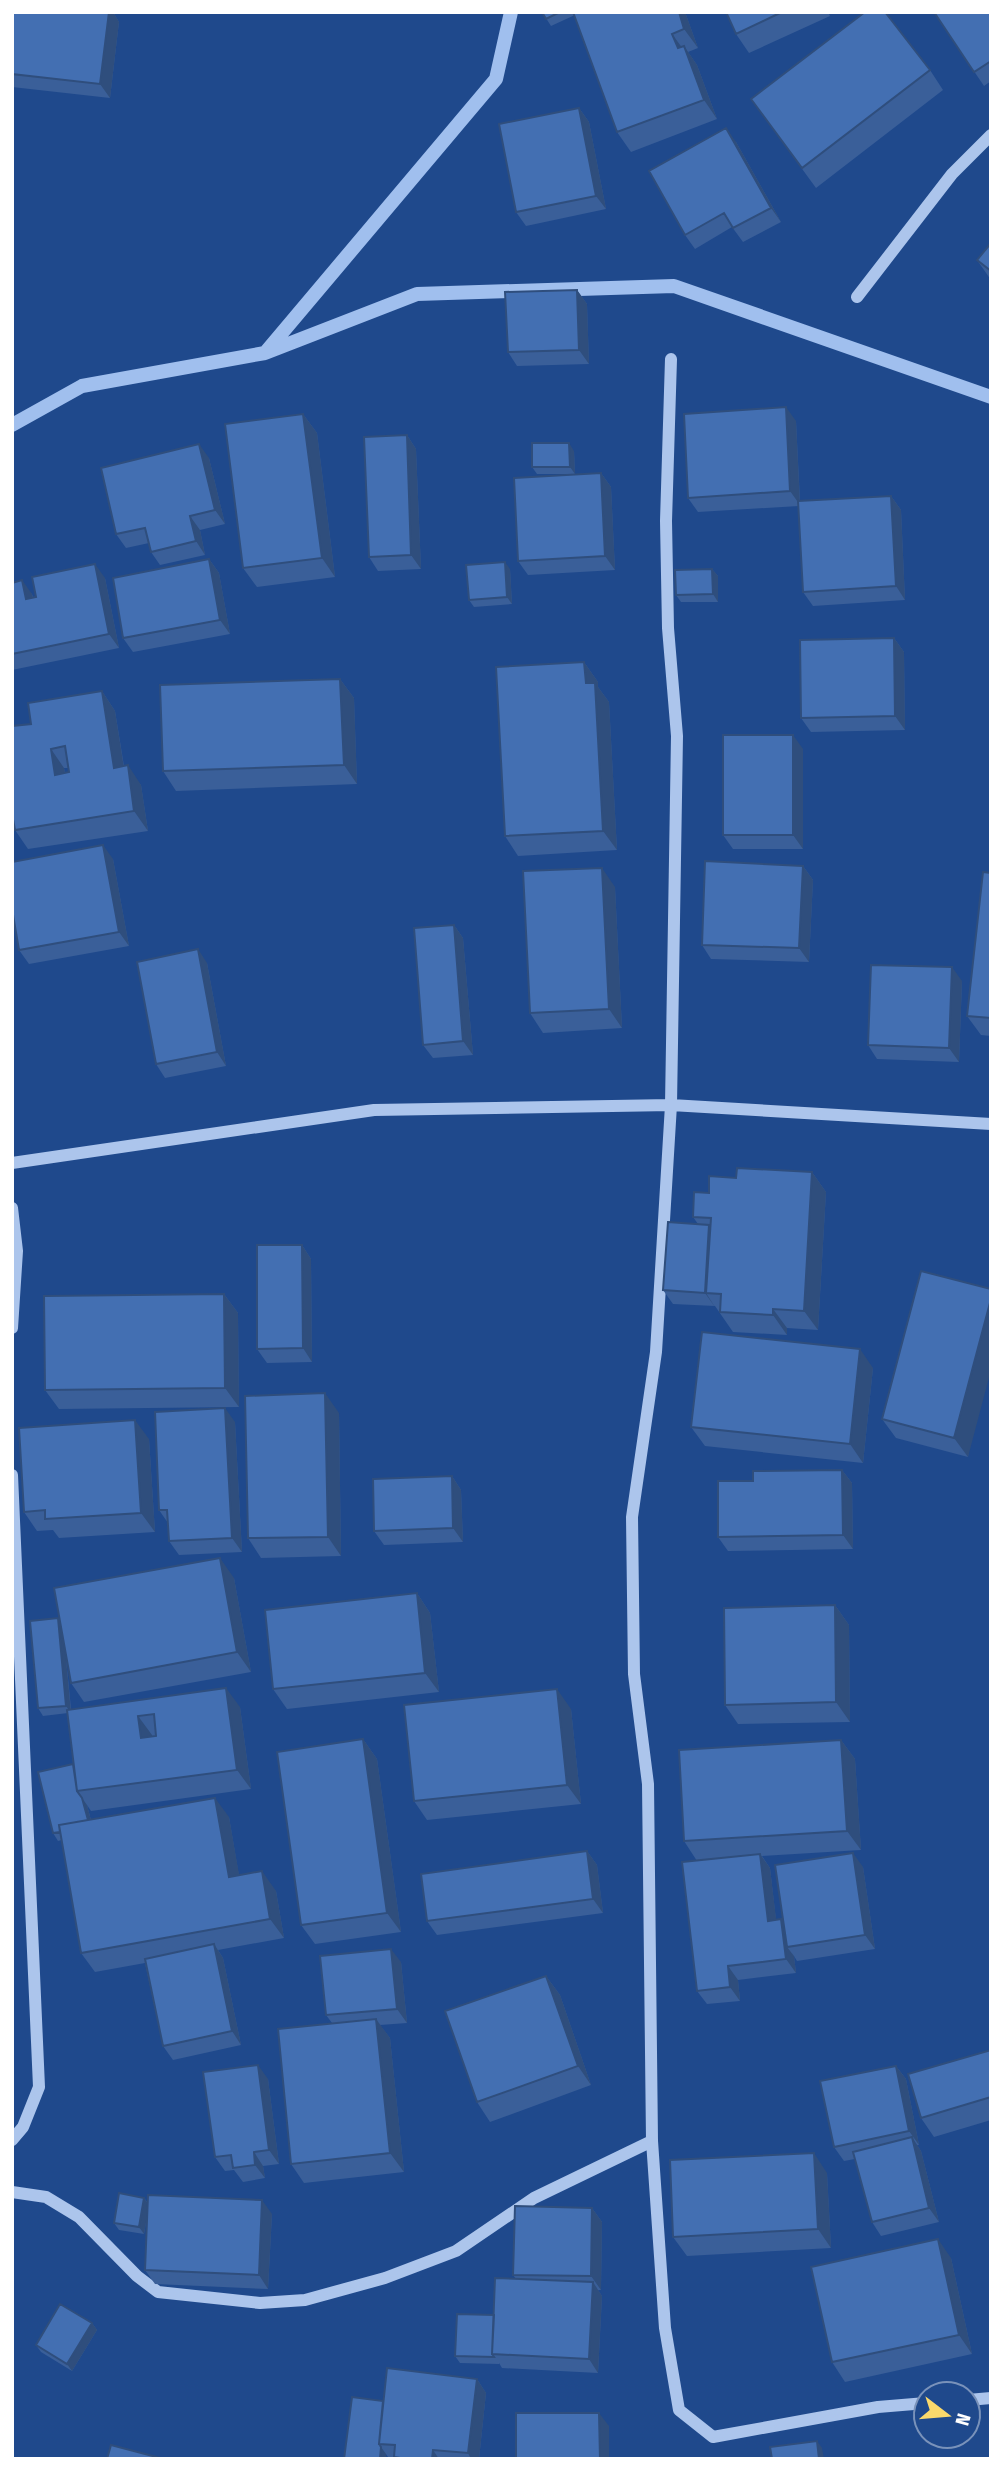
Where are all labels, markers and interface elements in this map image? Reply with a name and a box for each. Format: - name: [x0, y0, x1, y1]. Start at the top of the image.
- north arrow: [912, 2380, 982, 2450]
- text: N: [950, 2411, 975, 2428]

